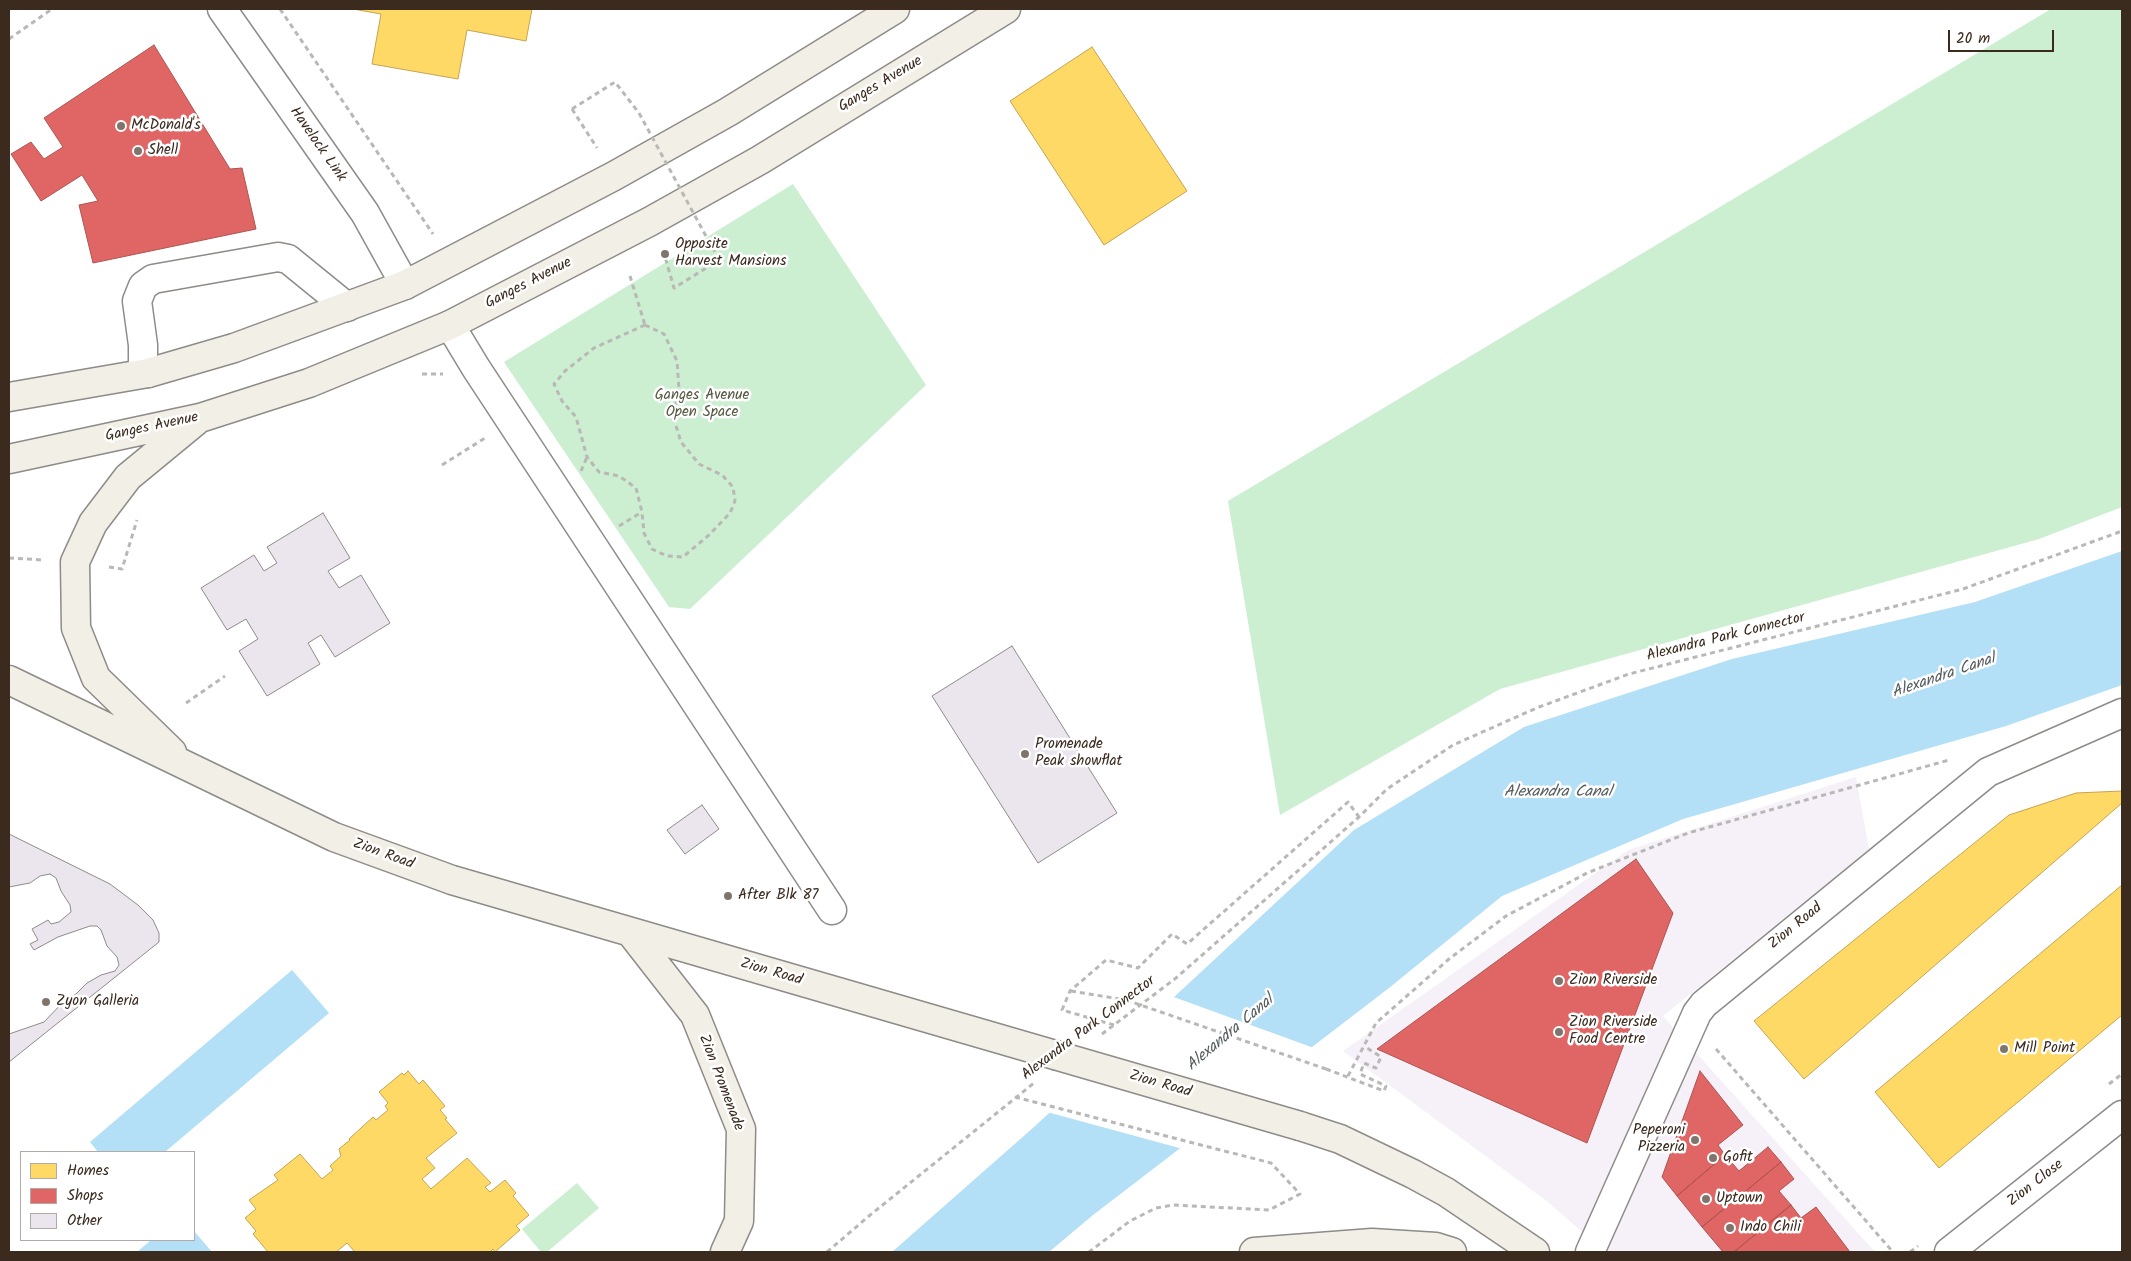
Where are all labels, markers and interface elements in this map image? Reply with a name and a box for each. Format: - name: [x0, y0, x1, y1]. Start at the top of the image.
- scale bar: [1951, 20, 2057, 52]
- text: 20 m: [1956, 27, 1990, 51]
- street label: Ganges Avenue: [836, 53, 926, 117]
- street label: Havelock Link: [285, 104, 349, 186]
- place label: McDonald's: [131, 117, 201, 135]
- marker: McDonald's: [115, 120, 127, 132]
- place label: Shell: [148, 142, 178, 160]
- marker: Shell: [132, 145, 144, 157]
- place label: Opposite Harvest Mansions: [675, 236, 786, 271]
- marker: Opposite Harvest Mansions: [659, 248, 671, 260]
- street label: Ganges Avenue: [483, 254, 575, 314]
- park label: Ganges Avenue Open Space: [655, 387, 749, 422]
- street label: Ganges Avenue: [104, 409, 200, 447]
- street label: Alexandra Park Connector: [1645, 610, 1807, 666]
- water label: Alexandra Canal: [1890, 650, 1998, 704]
- place label: Promenade Peak showflat: [1035, 736, 1122, 771]
- marker: Promenade Peak showflat: [1019, 748, 1031, 760]
- water label: Alexandra Canal: [1504, 783, 1612, 803]
- street label: Zion Road: [350, 836, 416, 874]
- place label: After Blk 87: [738, 887, 819, 905]
- marker: After Blk 87: [722, 890, 734, 902]
- street label: Zion Road: [1766, 900, 1826, 954]
- street label: Zion Road: [738, 956, 804, 990]
- place label: Zion Riverside: [1569, 972, 1657, 990]
- street label: Alexandra Park Connector: [1019, 973, 1159, 1085]
- marker: Zion Riverside: [1553, 975, 1565, 987]
- water label: Alexandra Canal: [1183, 992, 1279, 1076]
- place label: Zyon Galleria: [56, 993, 139, 1011]
- marker: Zyon Galleria: [40, 996, 52, 1008]
- place label: Zion Riverside Food Centre: [1569, 1014, 1657, 1049]
- marker: Zion Riverside Food Centre: [1553, 1026, 1565, 1038]
- street label: Zion Promenade: [693, 1032, 747, 1134]
- place label: Mill Point: [2014, 1040, 2075, 1058]
- marker: Mill Point: [1998, 1043, 2010, 1055]
- street label: Zion Road: [1127, 1068, 1193, 1102]
- place label: Peperoni Pizzeria: [1633, 1122, 1685, 1157]
- marker: Peperoni Pizzeria: [1689, 1134, 1701, 1146]
- place label: Gofit: [1723, 1149, 1753, 1167]
- legend: [20, 1151, 195, 1241]
- marker: Gofit: [1707, 1152, 1719, 1164]
- street label: Zion Close: [2004, 1157, 2068, 1211]
- text: Homes: [67, 1159, 109, 1183]
- text: Shops: [67, 1184, 103, 1208]
- place label: Uptown: [1716, 1190, 1763, 1208]
- marker: Uptown: [1700, 1193, 1712, 1205]
- text: Other: [67, 1209, 102, 1233]
- place label: Indo Chili: [1740, 1219, 1801, 1237]
- marker: Indo Chili: [1724, 1222, 1736, 1234]

